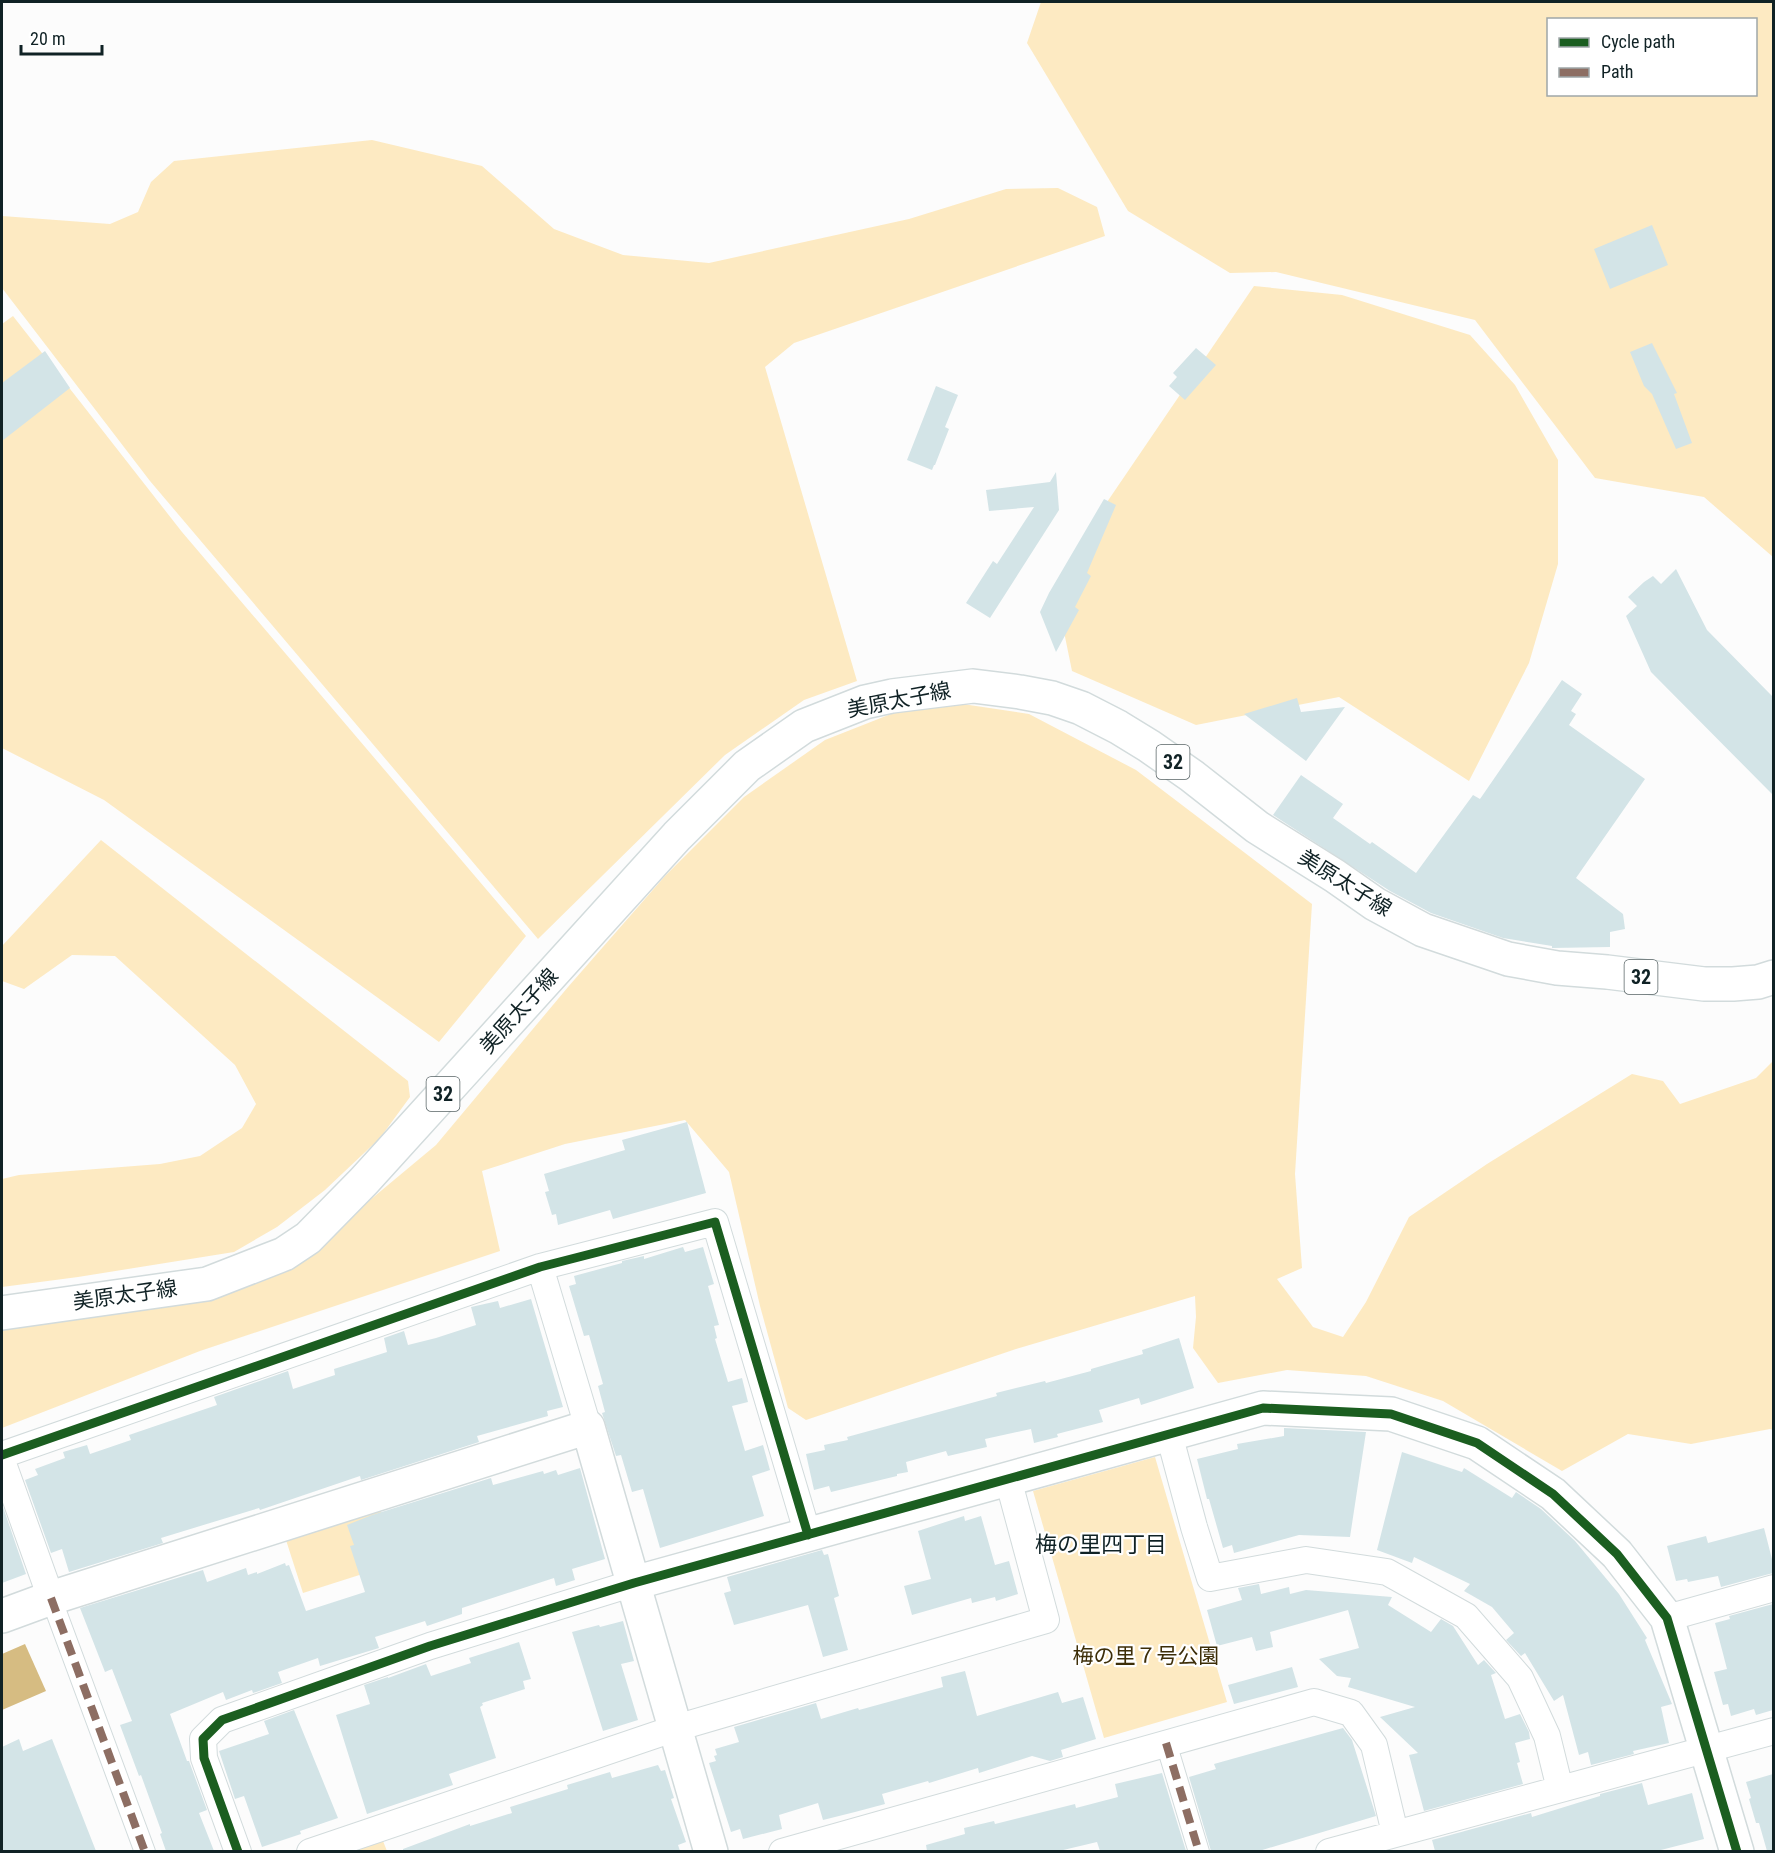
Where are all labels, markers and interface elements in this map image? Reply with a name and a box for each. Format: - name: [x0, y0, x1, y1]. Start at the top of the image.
- scale bar: [21, 18, 102, 56]
- legend: [1547, 18, 1757, 96]
- text: 20 m: [30, 28, 65, 49]
- text: Cycle path: [1601, 31, 1675, 52]
- text: Path: [1601, 61, 1634, 82]
- street label: 美原太子線: [845, 678, 953, 722]
- road number: 32: [1156, 745, 1190, 779]
- street label: 美原太子線: [1294, 845, 1396, 921]
- road number: 32: [1624, 960, 1658, 994]
- street label: 美原太子線: [475, 964, 563, 1058]
- road number: 32: [426, 1077, 460, 1111]
- street label: 美原太子線: [71, 1276, 179, 1314]
- district label: 梅の里四丁目: [1035, 1532, 1167, 1557]
- park label: 梅の里７号公園: [1073, 1644, 1220, 1668]

